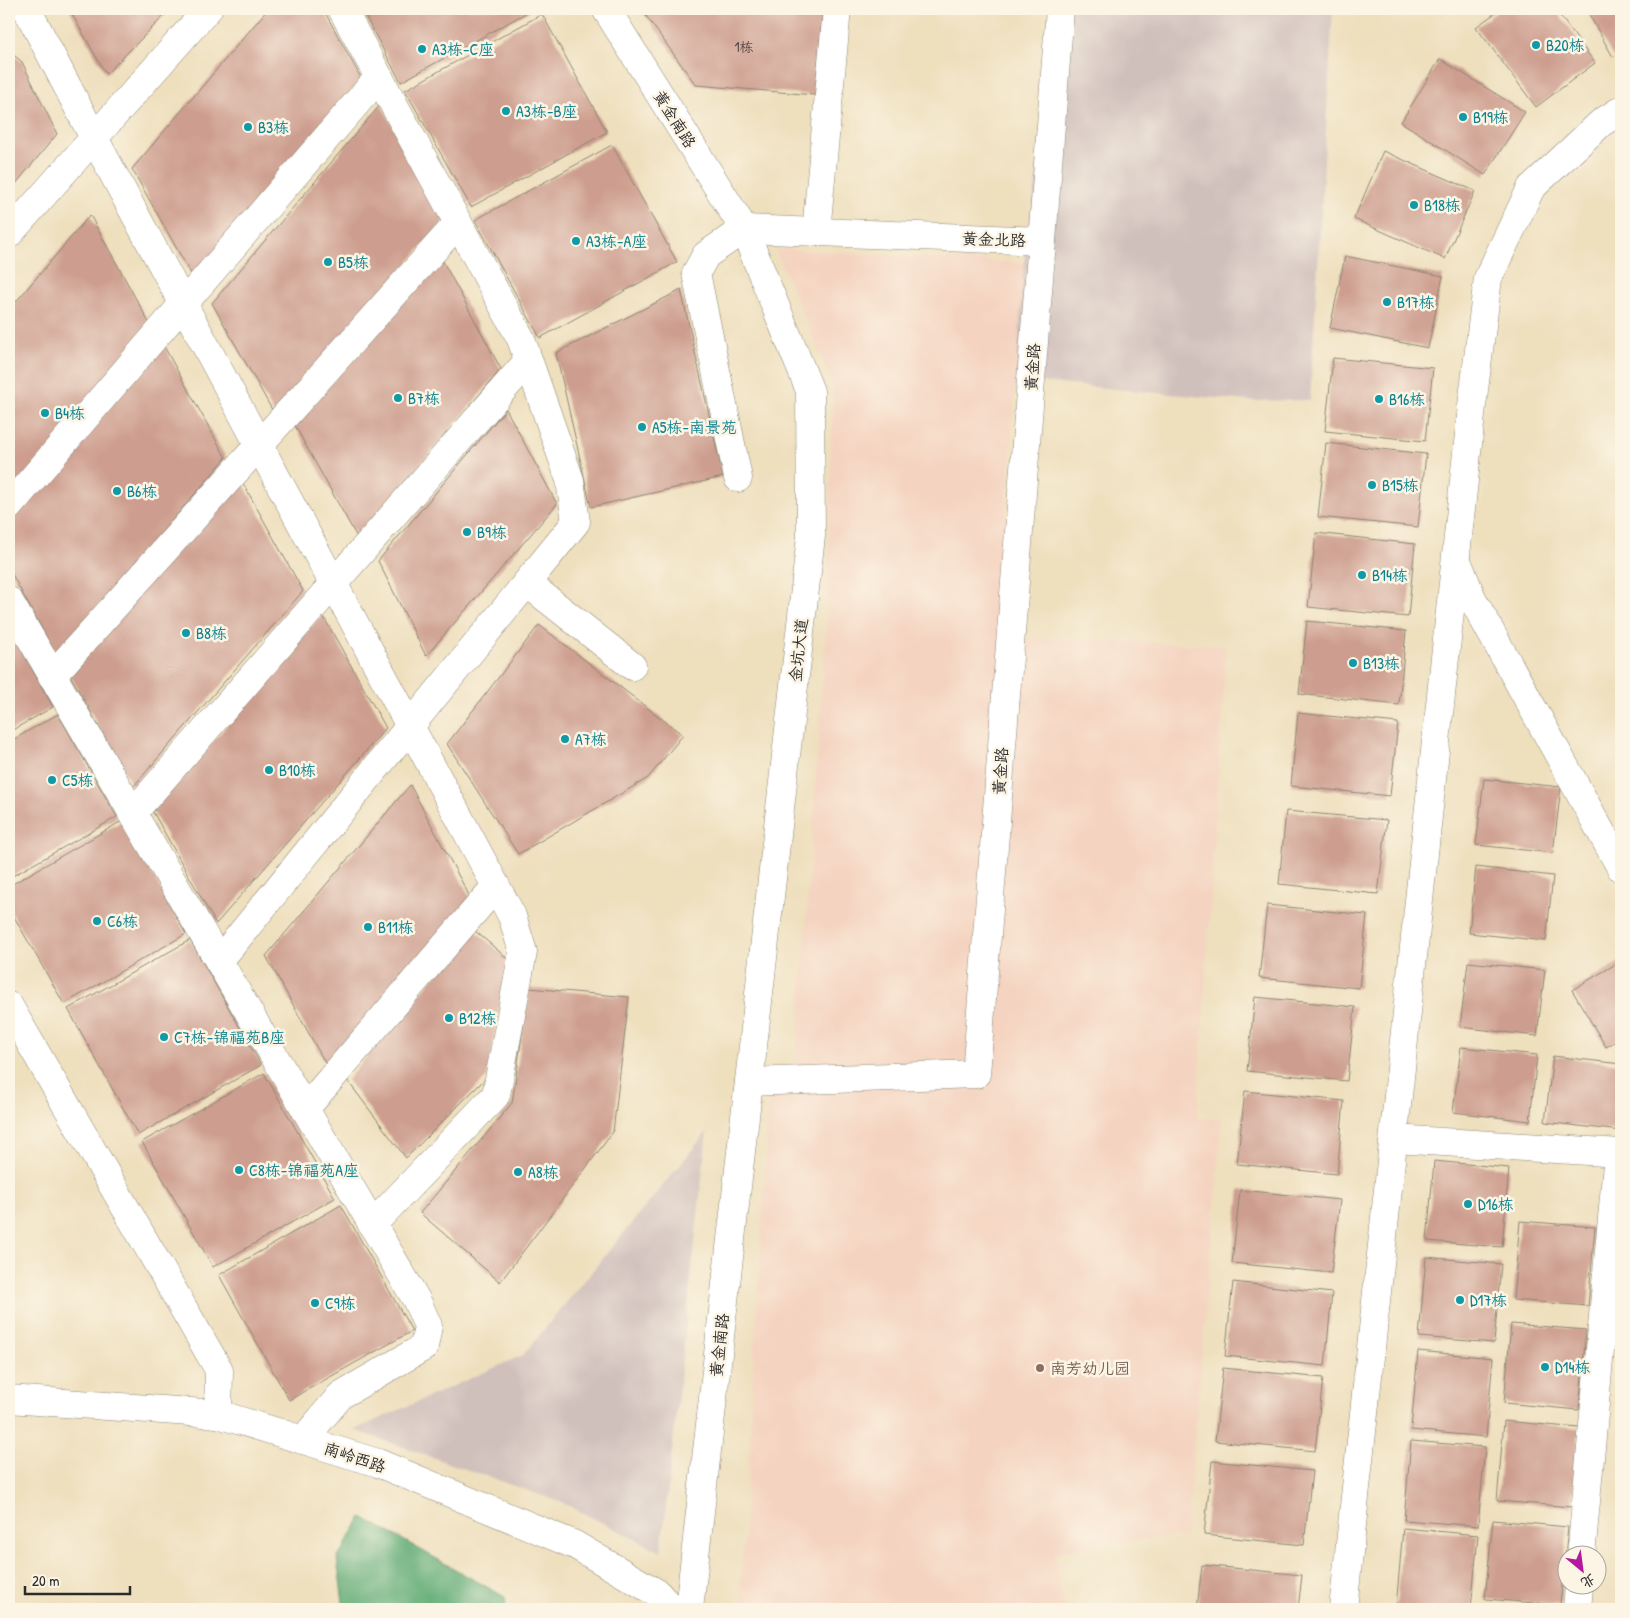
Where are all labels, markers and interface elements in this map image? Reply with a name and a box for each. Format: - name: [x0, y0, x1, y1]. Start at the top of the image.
- place label: B20栋: [1546, 34, 1585, 56]
- house number: 1栋: [734, 37, 754, 56]
- place label: A3栋-C座: [432, 38, 494, 60]
- marker: B20栋: [1530, 39, 1542, 51]
- marker: A3栋-C座: [416, 43, 428, 55]
- street label: 黄金南路: [649, 86, 701, 152]
- place label: A3栋-B座: [516, 100, 578, 122]
- marker: A3栋-B座: [500, 105, 512, 117]
- place label: B19栋: [1473, 106, 1509, 128]
- marker: B19栋: [1457, 111, 1469, 123]
- place label: B3栋: [258, 116, 289, 138]
- marker: B3栋: [242, 121, 254, 133]
- place label: B18栋: [1424, 194, 1461, 216]
- marker: B18栋: [1408, 199, 1420, 211]
- street label: 黄金北路: [962, 227, 1026, 251]
- place label: A3栋-A座: [586, 230, 647, 252]
- marker: A3栋-A座: [570, 235, 582, 247]
- place label: B5栋: [338, 251, 369, 273]
- marker: B5栋: [322, 256, 334, 268]
- place label: B17栋: [1397, 291, 1435, 313]
- marker: B17栋: [1381, 296, 1393, 308]
- street label: 黄金路: [1019, 342, 1045, 392]
- place label: B7栋: [408, 387, 440, 409]
- place label: B16栋: [1389, 388, 1425, 410]
- marker: B7栋: [392, 392, 404, 404]
- marker: B16栋: [1373, 393, 1385, 405]
- place label: B4栋: [55, 402, 85, 424]
- marker: B4栋: [39, 407, 51, 419]
- place label: A5栋-南景苑: [652, 416, 737, 438]
- marker: A5栋-南景苑: [636, 421, 648, 433]
- place label: B15栋: [1382, 474, 1419, 496]
- marker: B15栋: [1366, 479, 1378, 491]
- place label: B6栋: [127, 480, 158, 502]
- marker: B6栋: [111, 485, 123, 497]
- place label: B9栋: [477, 521, 507, 543]
- marker: B9栋: [461, 526, 473, 538]
- place label: B14栋: [1372, 564, 1408, 586]
- marker: B14栋: [1356, 569, 1368, 581]
- street label: 金坑大道: [784, 617, 812, 683]
- place label: B8栋: [196, 622, 227, 644]
- marker: B8栋: [180, 627, 192, 639]
- place label: B13栋: [1363, 652, 1400, 674]
- marker: B13栋: [1347, 657, 1359, 669]
- place label: A7栋: [575, 728, 607, 750]
- marker: A7栋: [559, 733, 571, 745]
- street label: 黄金路: [987, 746, 1013, 796]
- place label: B10栋: [279, 759, 316, 781]
- marker: B10栋: [263, 764, 275, 776]
- place label: C5栋: [62, 769, 94, 791]
- marker: C5栋: [46, 774, 58, 786]
- place label: C6栋: [107, 910, 138, 932]
- marker: C6栋: [91, 915, 103, 927]
- place label: B11栋: [378, 916, 414, 938]
- marker: B11栋: [362, 921, 374, 933]
- place label: B12栋: [459, 1007, 496, 1029]
- marker: B12栋: [443, 1012, 455, 1024]
- place label: C7栋-锦福苑B座: [174, 1026, 285, 1048]
- marker: C7栋-锦福苑B座: [158, 1031, 170, 1043]
- place label: C8栋-锦福苑A座: [249, 1159, 359, 1181]
- place label: A8栋: [528, 1161, 559, 1183]
- marker: C8栋-锦福苑A座: [233, 1164, 245, 1176]
- marker: A8栋: [512, 1166, 524, 1178]
- place label: D16栋: [1478, 1193, 1514, 1215]
- marker: D16栋: [1462, 1198, 1474, 1210]
- place label: D17栋: [1470, 1289, 1507, 1311]
- place label: C9栋: [325, 1292, 356, 1314]
- marker: D17栋: [1454, 1294, 1466, 1306]
- marker: C9栋: [309, 1297, 321, 1309]
- street label: 黄金南路: [705, 1312, 733, 1378]
- place label: D14栋: [1555, 1356, 1590, 1378]
- place label: 南芳幼儿园: [1050, 1357, 1130, 1379]
- marker: D14栋: [1539, 1361, 1551, 1373]
- marker: 南芳幼儿园: [1034, 1362, 1046, 1374]
- street label: 南岭西路: [321, 1437, 389, 1477]
- north arrow: [1558, 1546, 1608, 1596]
- scale bar: [25, 1563, 130, 1595]
- text: 20 m: [32, 1570, 59, 1591]
- text: 北: [1578, 1570, 1599, 1594]

